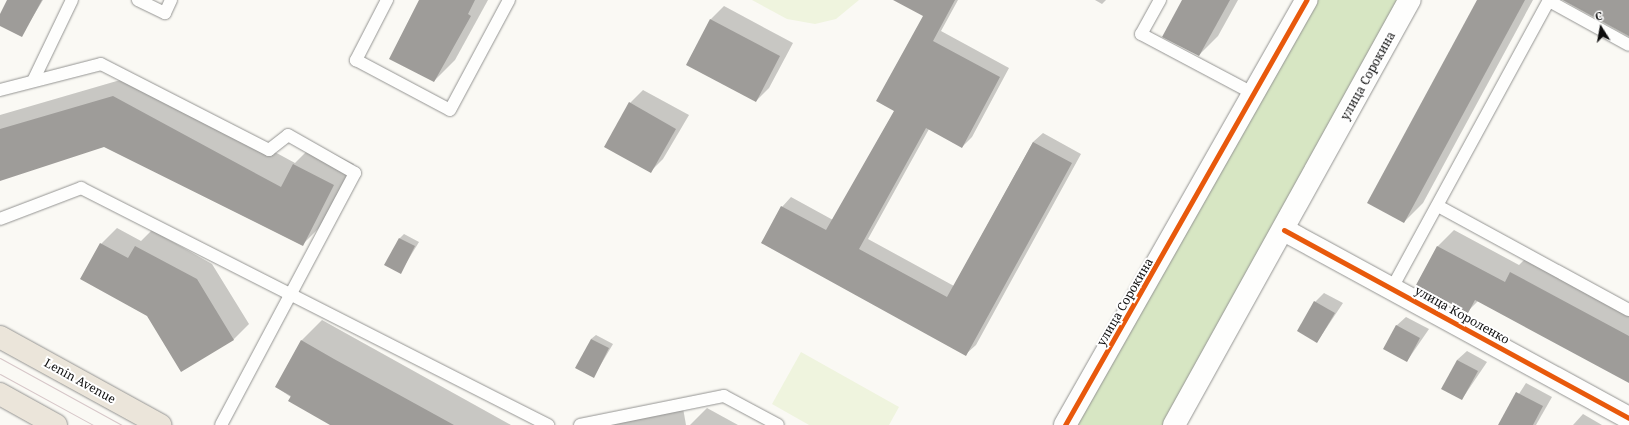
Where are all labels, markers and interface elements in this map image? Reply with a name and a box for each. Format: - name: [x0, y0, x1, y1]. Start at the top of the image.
- north arrow: [1581, 8, 1621, 48]
- text: С: [1594, 8, 1604, 24]
- street label: улица Сорокина: [1338, 29, 1398, 123]
- street label: улица Сорокина: [1094, 255, 1156, 349]
- street label: улица Короленко: [1412, 283, 1512, 347]
- street label: Lenin Avenue: [42, 355, 118, 407]

